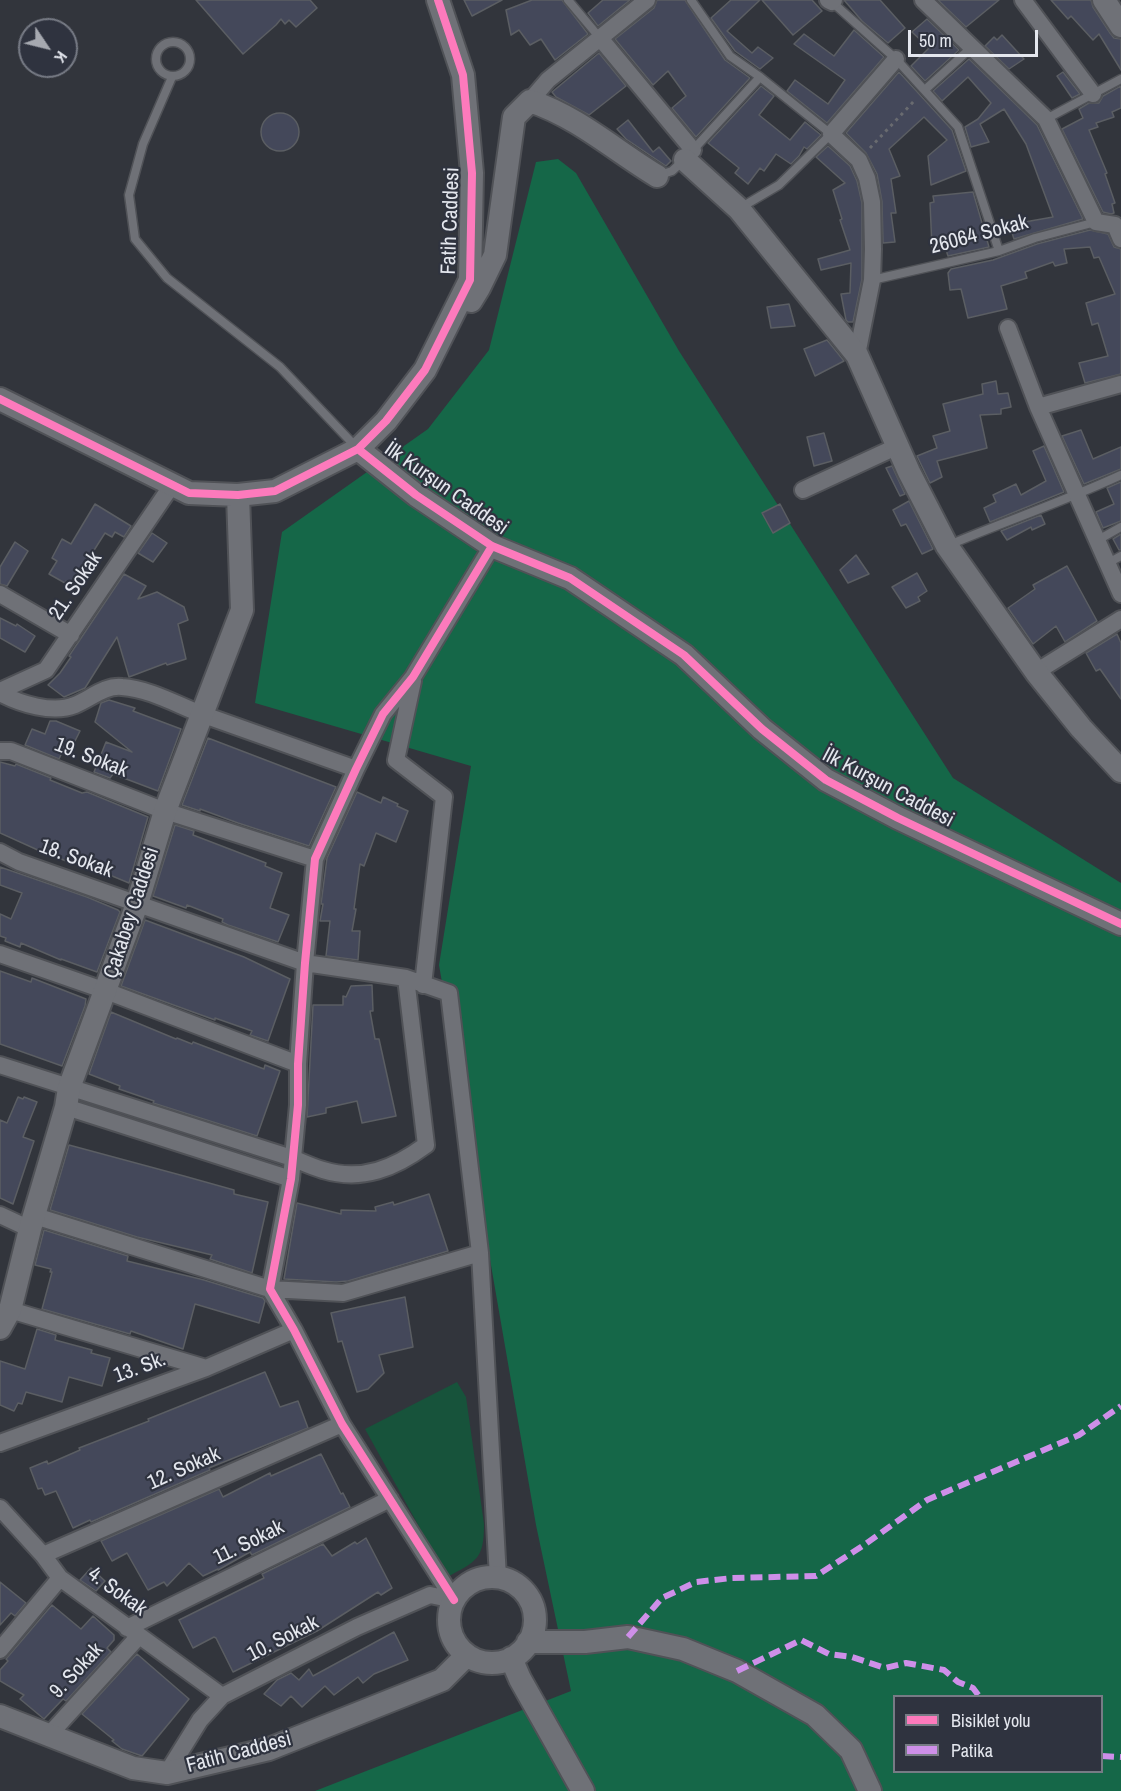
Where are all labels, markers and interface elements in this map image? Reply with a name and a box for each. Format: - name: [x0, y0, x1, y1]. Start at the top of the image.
- north arrow: [18, 18, 78, 78]
- scale bar: [911, 18, 1042, 56]
- text: 50 m: [919, 28, 952, 53]
- text: K: [49, 47, 73, 67]
- street label: Fatih Caddesi: [437, 167, 465, 275]
- street label: 26064 Sokak: [927, 210, 1031, 260]
- street label: İlk Kurşun Caddesi: [379, 437, 513, 541]
- street label: 21. Sokak: [44, 547, 108, 625]
- street label: 19. Sokak: [51, 733, 131, 783]
- street label: İlk Kurşun Caddesi: [818, 743, 958, 833]
- street label: 18. Sokak: [36, 834, 116, 884]
- street label: Çakabey Caddesi: [99, 844, 165, 982]
- street label: 13. Sk.: [111, 1347, 169, 1389]
- street label: 12. Sokak: [144, 1442, 224, 1496]
- street label: 11. Sokak: [210, 1515, 288, 1571]
- street label: 4. Sokak: [82, 1562, 152, 1622]
- street label: 10. Sokak: [243, 1610, 323, 1668]
- street label: 9. Sokak: [45, 1638, 109, 1704]
- legend: [893, 1695, 1103, 1773]
- text: Bisiklet yolu: [951, 1708, 1031, 1733]
- street label: Fatih Caddesi: [184, 1727, 294, 1779]
- text: Patika: [951, 1738, 993, 1763]

